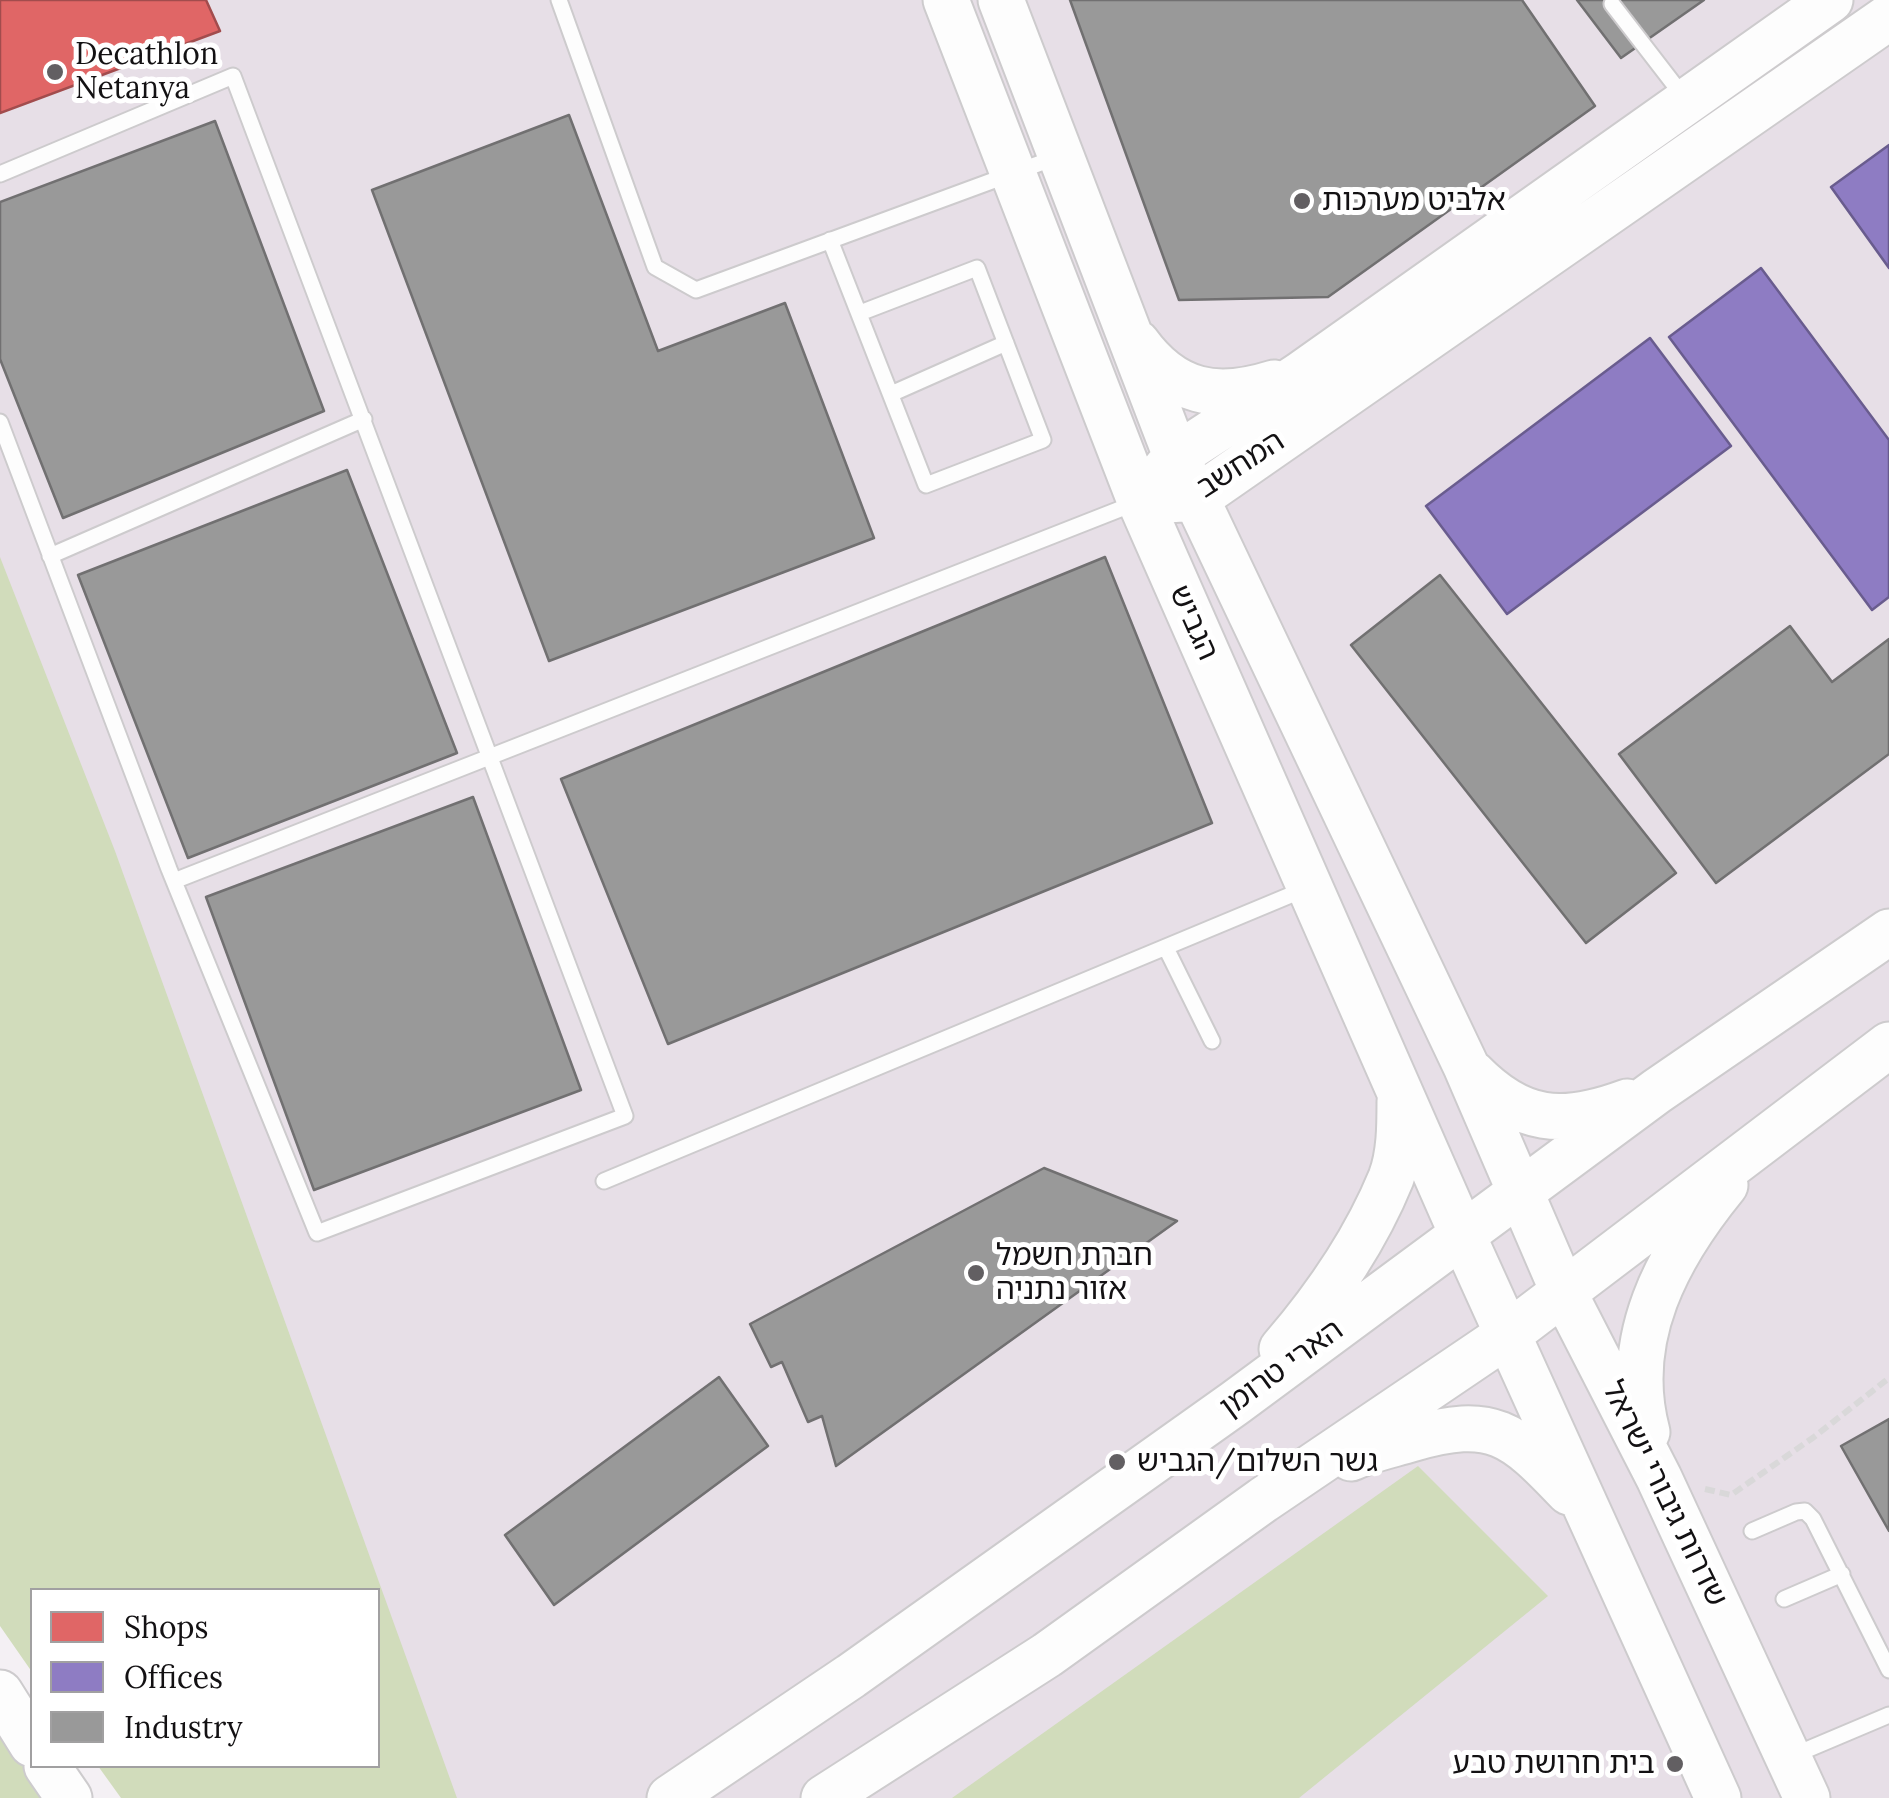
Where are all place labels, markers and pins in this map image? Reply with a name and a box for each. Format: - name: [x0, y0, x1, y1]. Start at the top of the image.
- place label: Decathlon Netanya: [75, 37, 218, 108]
- marker: Decathlon Netanya: [44, 61, 66, 83]
- place label: אלביט מערכות: [1322, 183, 1506, 219]
- marker: אלביט מערכות: [1291, 190, 1313, 212]
- place label: חברת חשמל אזור נתניה: [996, 1238, 1153, 1308]
- marker: חברת חשמל אזור נתניה: [965, 1262, 987, 1284]
- place label: גשר השלום/הגביש: [1137, 1444, 1378, 1480]
- marker: גשר השלום/הגביש: [1106, 1451, 1128, 1473]
- place label: בית חרושת טבע: [1452, 1746, 1655, 1782]
- marker: בית חרושת טבע: [1664, 1753, 1686, 1775]

